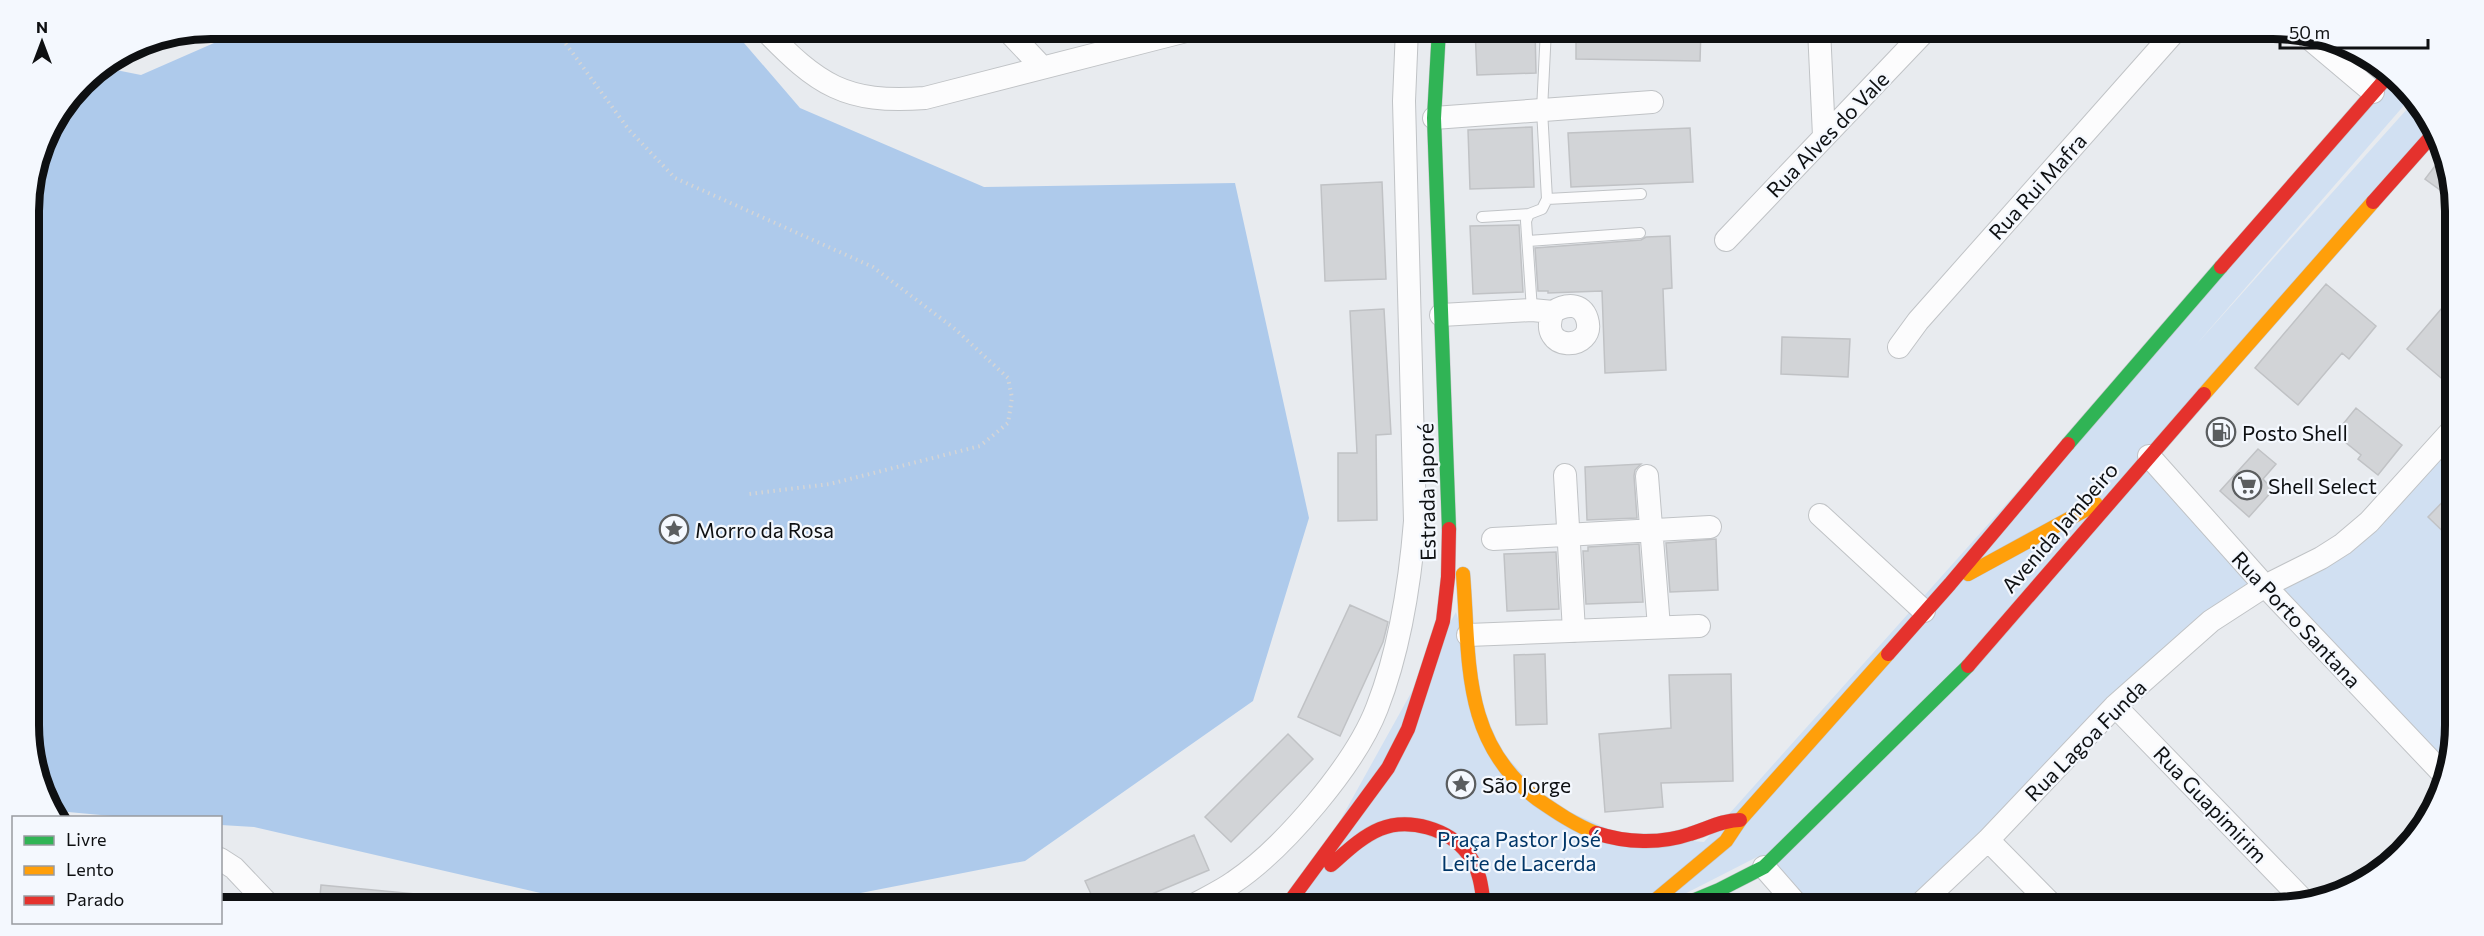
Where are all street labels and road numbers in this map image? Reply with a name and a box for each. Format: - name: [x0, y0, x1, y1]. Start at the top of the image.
- street label: Rua Alves do Vale: [1761, 66, 1893, 202]
- street label: Rua Rui Mafra: [1983, 128, 2091, 244]
- street label: Estrada Japoré: [1412, 423, 1440, 561]
- street label: Avenida Jambeiro: [1996, 457, 2122, 597]
- street label: Rua Porto Santana: [2227, 546, 2367, 692]
- street label: Rua Lagoa Funda: [2019, 674, 2151, 806]
- street label: Rua Guapimirim: [2149, 740, 2273, 868]

